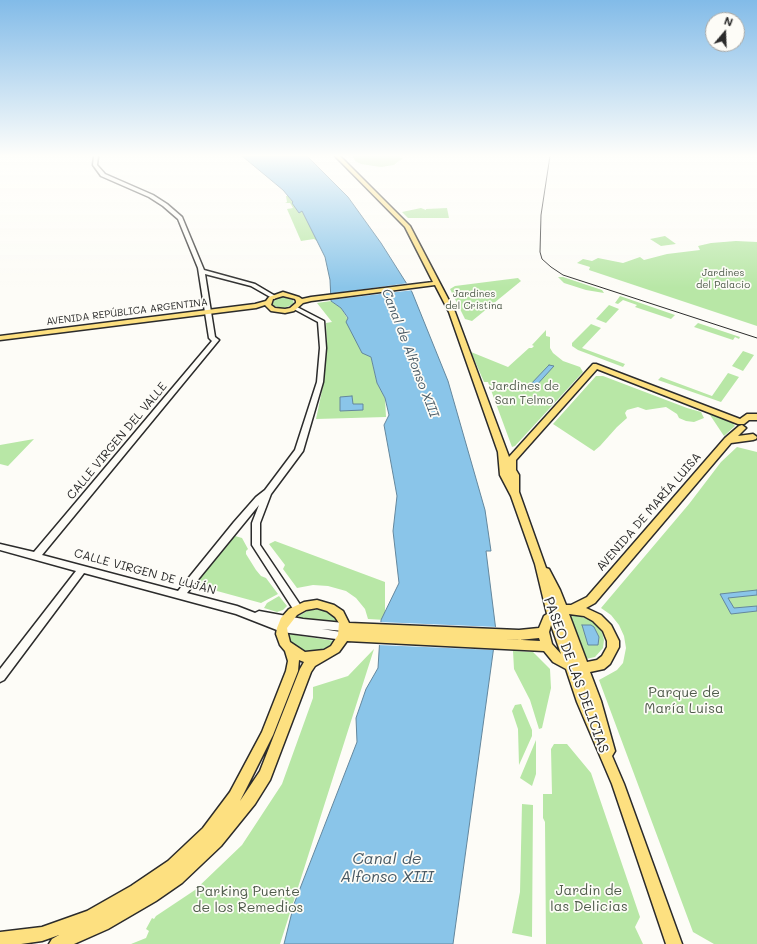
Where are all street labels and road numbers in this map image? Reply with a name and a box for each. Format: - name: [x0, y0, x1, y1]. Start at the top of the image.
- street label: AVENIDA REPÚBLICA ARGENTINA: [46, 296, 208, 328]
- street label: CALLE VIRGEN DEL VALLE: [64, 380, 170, 502]
- street label: AVENIDA DE MARÍA LUISA: [594, 450, 704, 574]
- street label: CALLE VIRGEN DE LUJÁN: [72, 546, 218, 598]
- street label: PASEO DE LAS DELICIAS: [540, 595, 612, 755]

